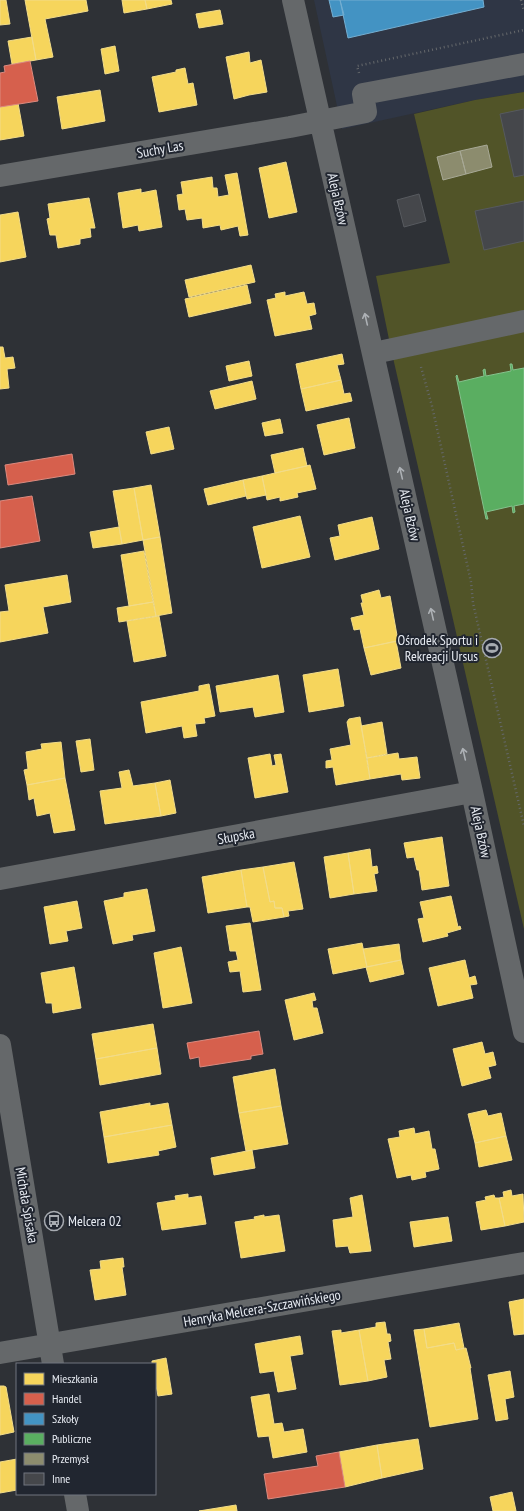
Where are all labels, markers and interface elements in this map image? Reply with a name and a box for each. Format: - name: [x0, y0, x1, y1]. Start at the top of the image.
- street label: Suchy Las: [135, 136, 185, 162]
- street label: Aleja Bzów: [323, 171, 353, 228]
- one-way arrow: [361, 313, 369, 326]
- one-way arrow: [396, 467, 404, 480]
- street label: Aleja Bzów: [395, 487, 425, 544]
- one-way arrow: [428, 608, 436, 621]
- place label: Ośrodek Sportu i Rekreacji Ursus: [398, 631, 478, 665]
- sports icon: Ośrodek Sportu i Rekreacji Ursus: [481, 637, 503, 659]
- one-way arrow: [459, 748, 467, 761]
- street label: Aleja Bzów: [467, 804, 495, 860]
- street label: Słupska: [216, 824, 256, 848]
- street label: Michała Spisaka: [11, 1166, 43, 1244]
- bus stop icon: Melcera 02: [43, 1210, 65, 1232]
- place label: Melcera 02: [68, 1212, 122, 1230]
- street label: Henryka Melcera-Szczawińskiego: [182, 1285, 342, 1331]
- legend: [16, 1363, 156, 1495]
- text: Mieszkania: [52, 1371, 98, 1386]
- text: Handel: [52, 1391, 82, 1406]
- text: Szkoły: [52, 1411, 79, 1426]
- text: Publiczne: [52, 1431, 92, 1446]
- text: Przemysł: [52, 1451, 89, 1466]
- text: Inne: [52, 1471, 70, 1486]

